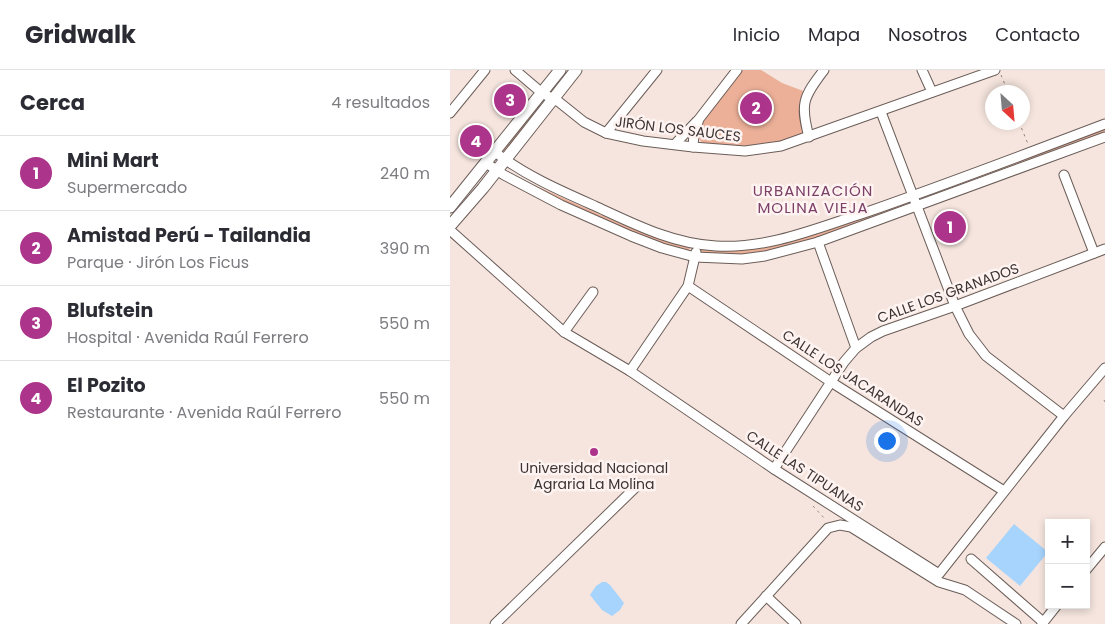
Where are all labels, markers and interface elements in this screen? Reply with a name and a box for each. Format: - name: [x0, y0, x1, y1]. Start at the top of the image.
- text: Gridwalk: [25, 18, 136, 51]
- text: Inicio: [733, 22, 780, 47]
- text: Mapa: [808, 22, 860, 47]
- text: Nosotros: [888, 22, 967, 47]
- text: Contacto: [995, 22, 1080, 47]
- pin: 3: [494, 81, 526, 119]
- north arrow: [985, 85, 1030, 130]
- text: Cerca: [20, 88, 85, 117]
- pin: 2: [740, 89, 772, 127]
- text: 4 resultados: [331, 91, 430, 114]
- street label: JIRÓN LOS SAUCES: [614, 111, 742, 147]
- pin: 4: [460, 122, 492, 160]
- text: Mini Mart: [67, 147, 159, 174]
- text: 1: [33, 162, 39, 185]
- text: 240 m: [380, 162, 430, 185]
- text: Supermercado: [67, 176, 187, 199]
- district label: URBANIZACIÓN MOLINA VIEJA: [753, 180, 873, 218]
- pin: 1: [934, 208, 966, 246]
- text: Amistad Perú - Tailandia: [67, 222, 311, 249]
- text: 2: [31, 237, 41, 260]
- text: 390 m: [380, 237, 430, 260]
- text: Parque · Jirón Los Ficus: [67, 251, 249, 274]
- street label: CALLE LOS GRANADOS: [874, 258, 1022, 328]
- text: Blufstein: [67, 297, 153, 324]
- text: 3: [31, 312, 41, 335]
- text: 550 m: [379, 312, 430, 335]
- street label: CALLE LOS JACARANDAS: [778, 325, 928, 431]
- text: Hospital · Avenida Raúl Ferrero: [67, 326, 309, 349]
- text: El Pozito: [67, 372, 146, 399]
- text: 4: [31, 387, 41, 410]
- text: 550 m: [379, 387, 430, 410]
- text: Restaurante · Avenida Raúl Ferrero: [67, 401, 341, 424]
- street label: CALLE LAS TIPUANAS: [742, 426, 868, 516]
- your location: [874, 428, 900, 454]
- marker: Universidad Nacional Agraria La Molina: [588, 446, 600, 458]
- place label: Universidad Nacional Agraria La Molina: [520, 458, 668, 494]
- map controls: [1045, 519, 1090, 609]
- button: +: [1045, 519, 1090, 564]
- button: −: [1045, 564, 1090, 609]

